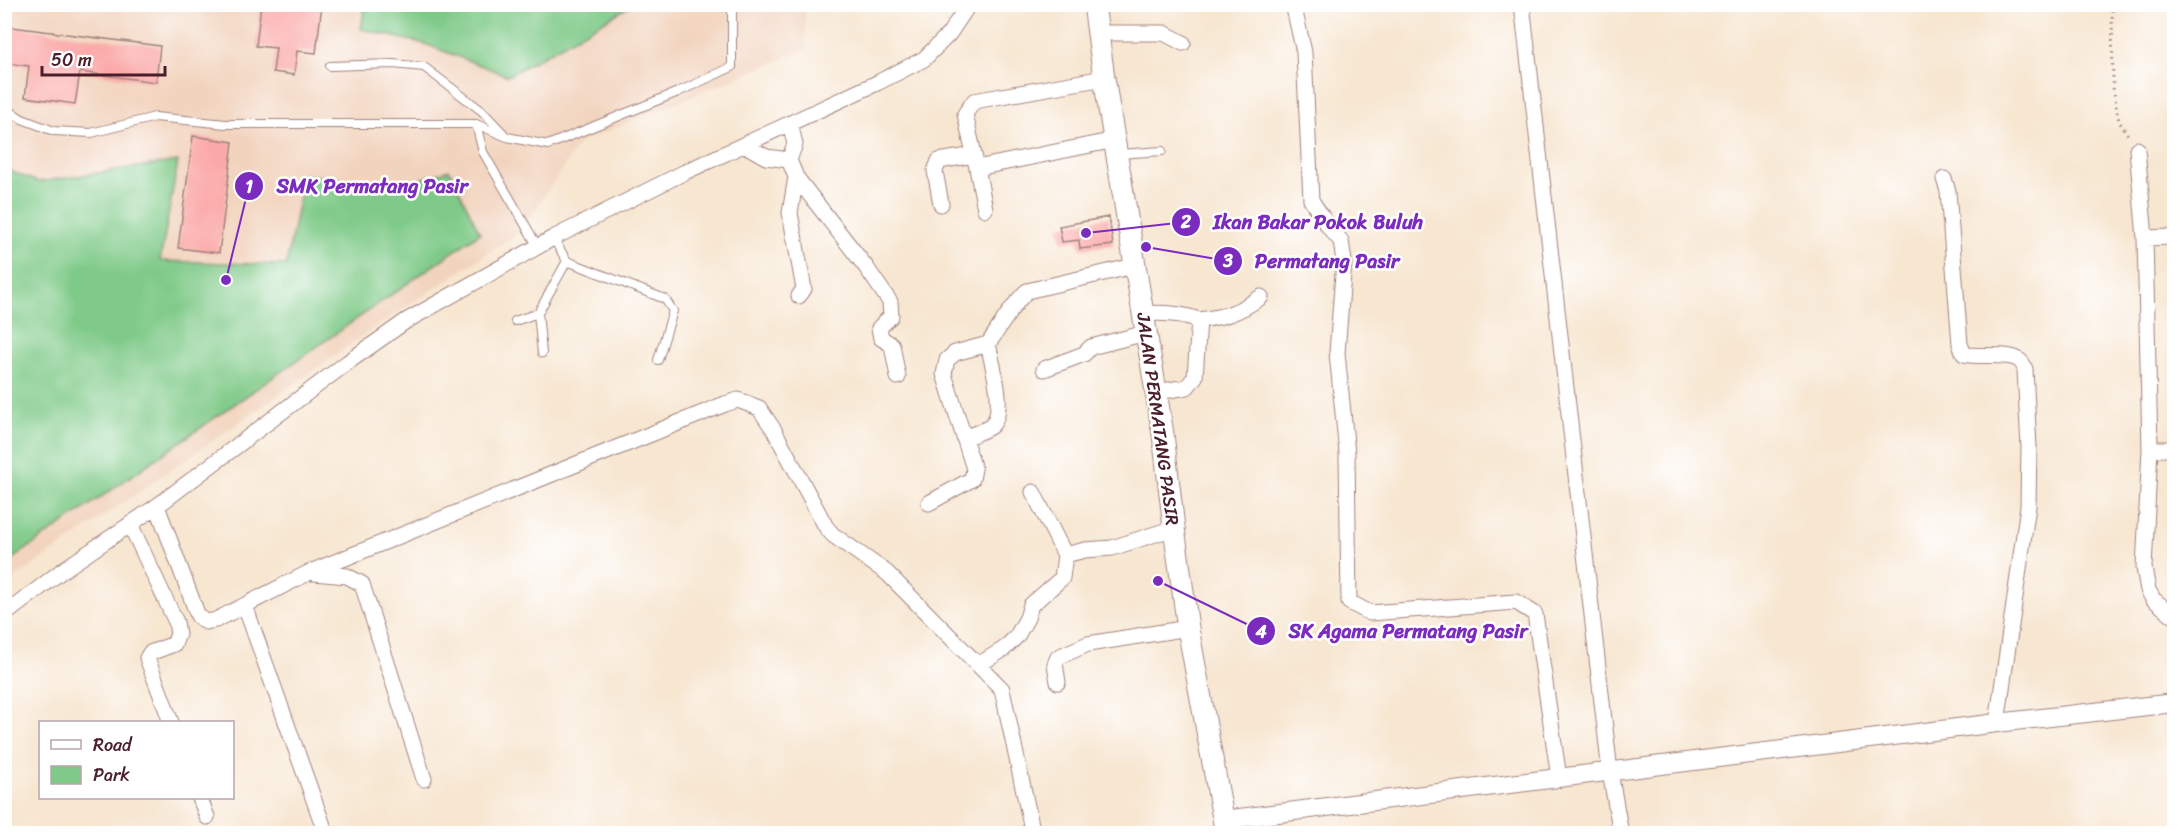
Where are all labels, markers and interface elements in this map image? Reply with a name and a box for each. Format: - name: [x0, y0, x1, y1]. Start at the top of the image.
- scale bar: [42, 39, 165, 77]
- text: 50 m: [51, 44, 92, 76]
- callout: SMK Permatang Pasir: [234, 167, 480, 205]
- text: SMK Permatang Pasir: [275, 169, 469, 204]
- text: 1: [245, 171, 253, 203]
- callout: Ikan Bakar Pokok Buluh: [1171, 203, 1435, 241]
- text: Ikan Bakar Pokok Buluh: [1212, 205, 1424, 240]
- text: 2: [1180, 206, 1192, 238]
- callout: Permatang Pasir: [1213, 242, 1412, 280]
- text: Permatang Pasir: [1255, 244, 1401, 279]
- text: 3: [1222, 245, 1233, 277]
- street label: JALAN PERMATANG PASIR: [1127, 310, 1189, 527]
- callout: SK Agama Permatang Pasir: [1246, 612, 1539, 650]
- text: SK Agama Permatang Pasir: [1287, 614, 1529, 649]
- text: 4: [1254, 616, 1267, 648]
- legend: [39, 721, 234, 799]
- text: Road: [93, 729, 133, 761]
- text: Park: [93, 759, 130, 791]

